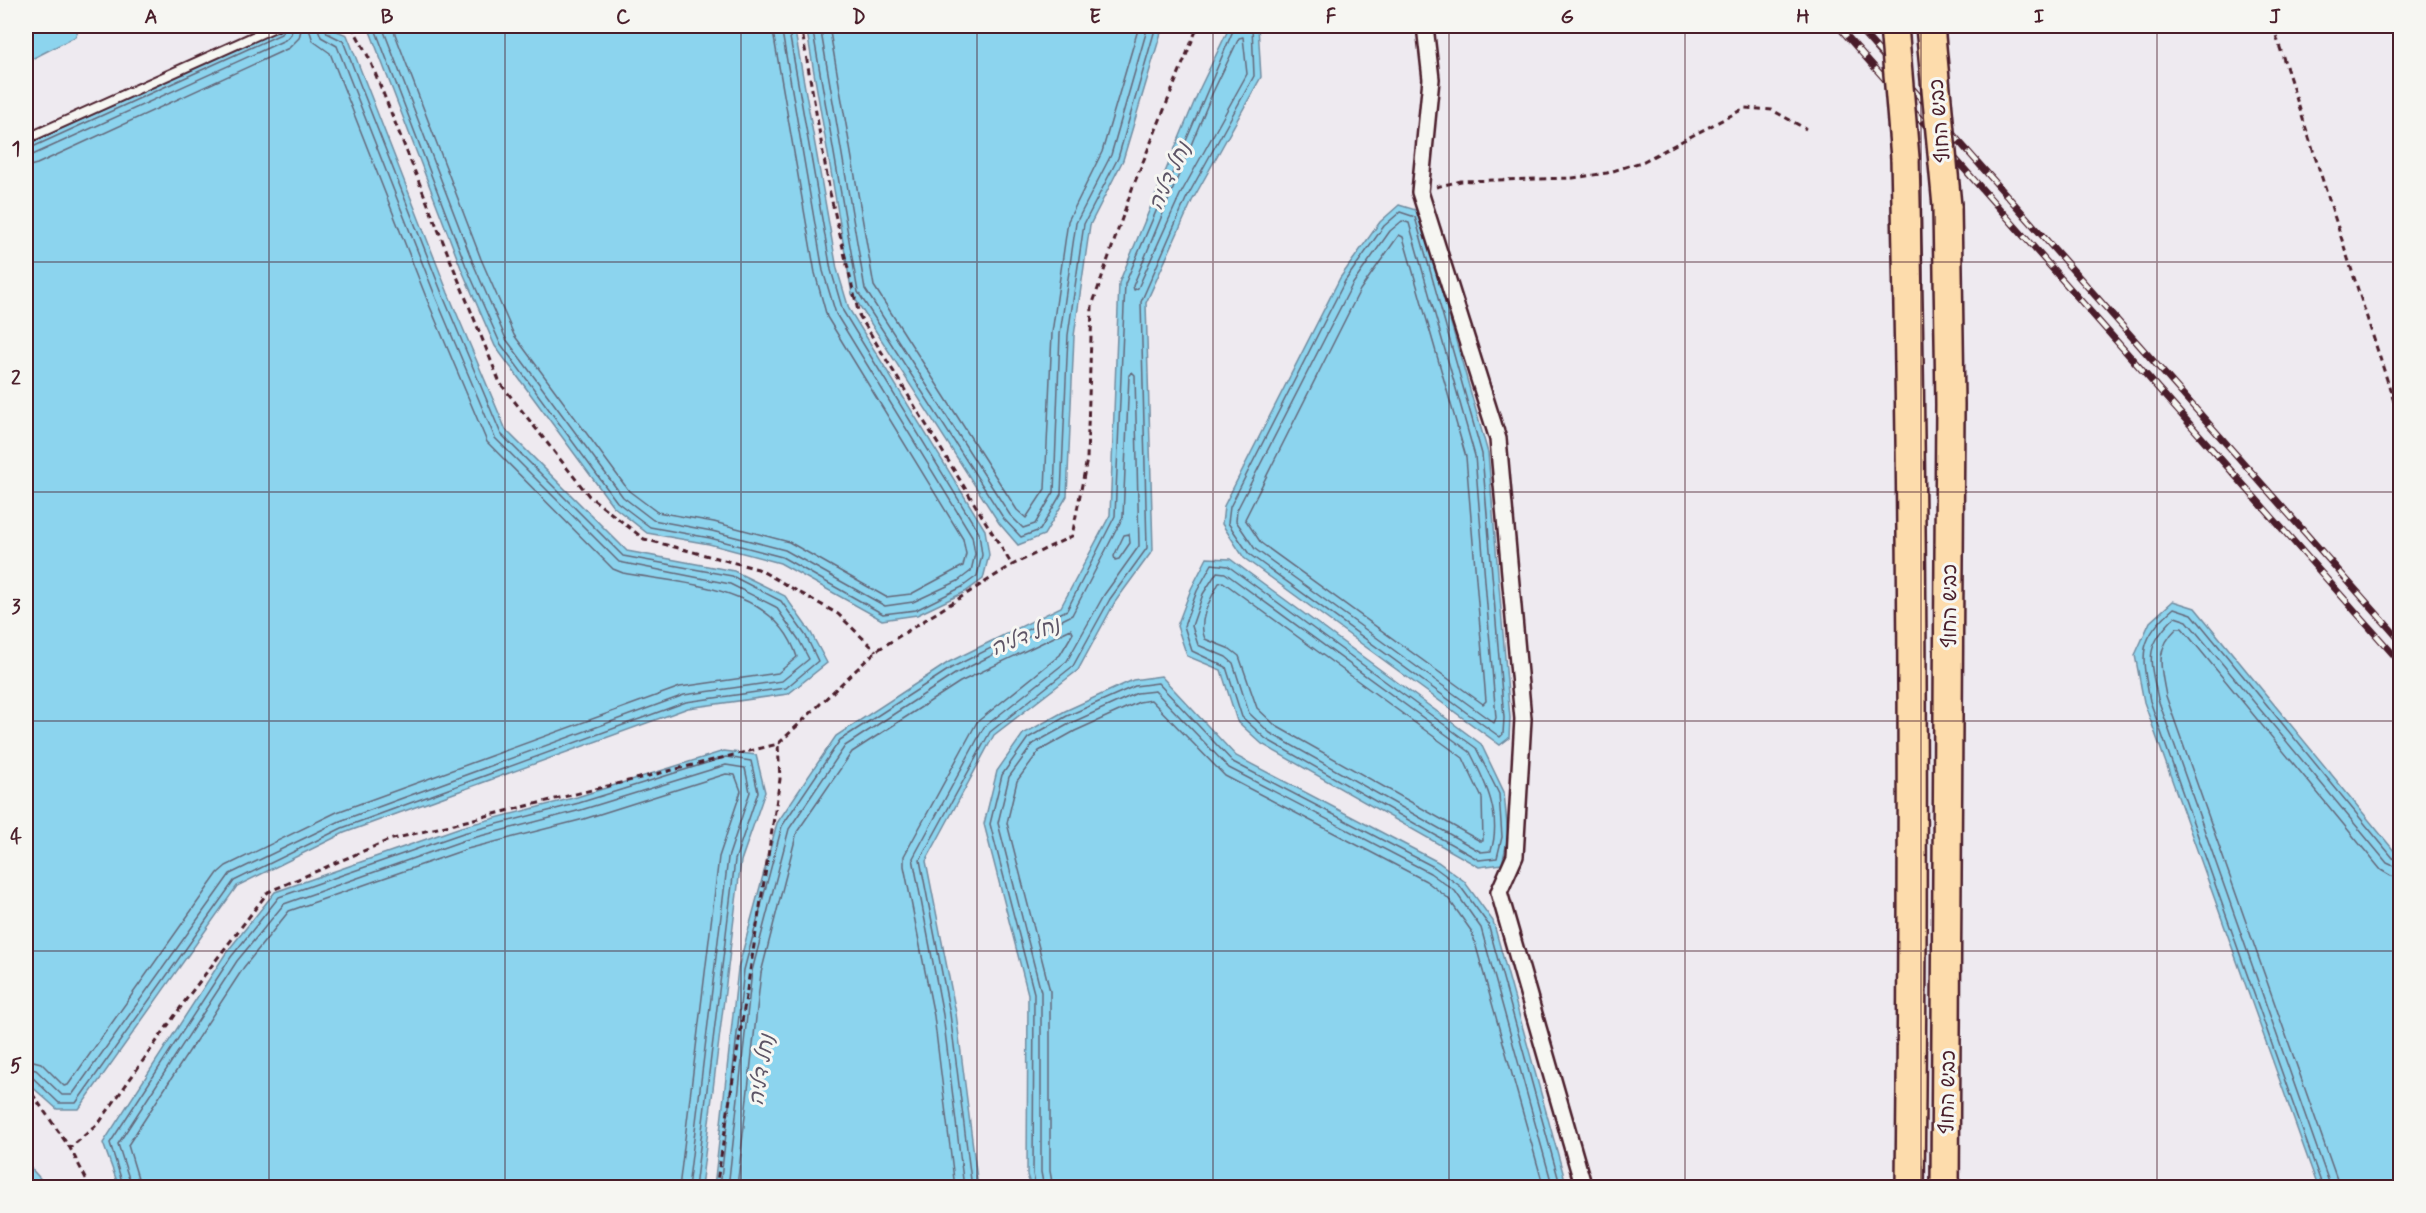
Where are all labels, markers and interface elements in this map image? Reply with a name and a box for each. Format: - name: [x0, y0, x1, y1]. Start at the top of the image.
- text: A: [144, 4, 158, 31]
- text: B: [381, 4, 394, 31]
- text: C: [616, 4, 631, 31]
- text: D: [852, 4, 866, 31]
- text: E: [1089, 4, 1101, 31]
- text: F: [1326, 4, 1337, 31]
- text: G: [1560, 4, 1574, 31]
- text: H: [1796, 4, 1810, 31]
- text: I: [2034, 4, 2044, 31]
- text: J: [2269, 4, 2281, 31]
- street label: כביש החוף: [1923, 78, 1958, 164]
- text: 1: [12, 136, 20, 163]
- water label: נחל דליה: [1142, 136, 1199, 215]
- text: 2: [11, 365, 21, 392]
- street label: כביש החוף: [1937, 564, 1964, 648]
- text: 3: [11, 594, 21, 621]
- water label: נחל דליה: [987, 610, 1066, 663]
- text: 4: [10, 824, 22, 851]
- water label: נחל דליה: [743, 1031, 782, 1108]
- street label: כביש החוף: [1934, 1050, 1963, 1134]
- text: 5: [10, 1053, 22, 1080]

